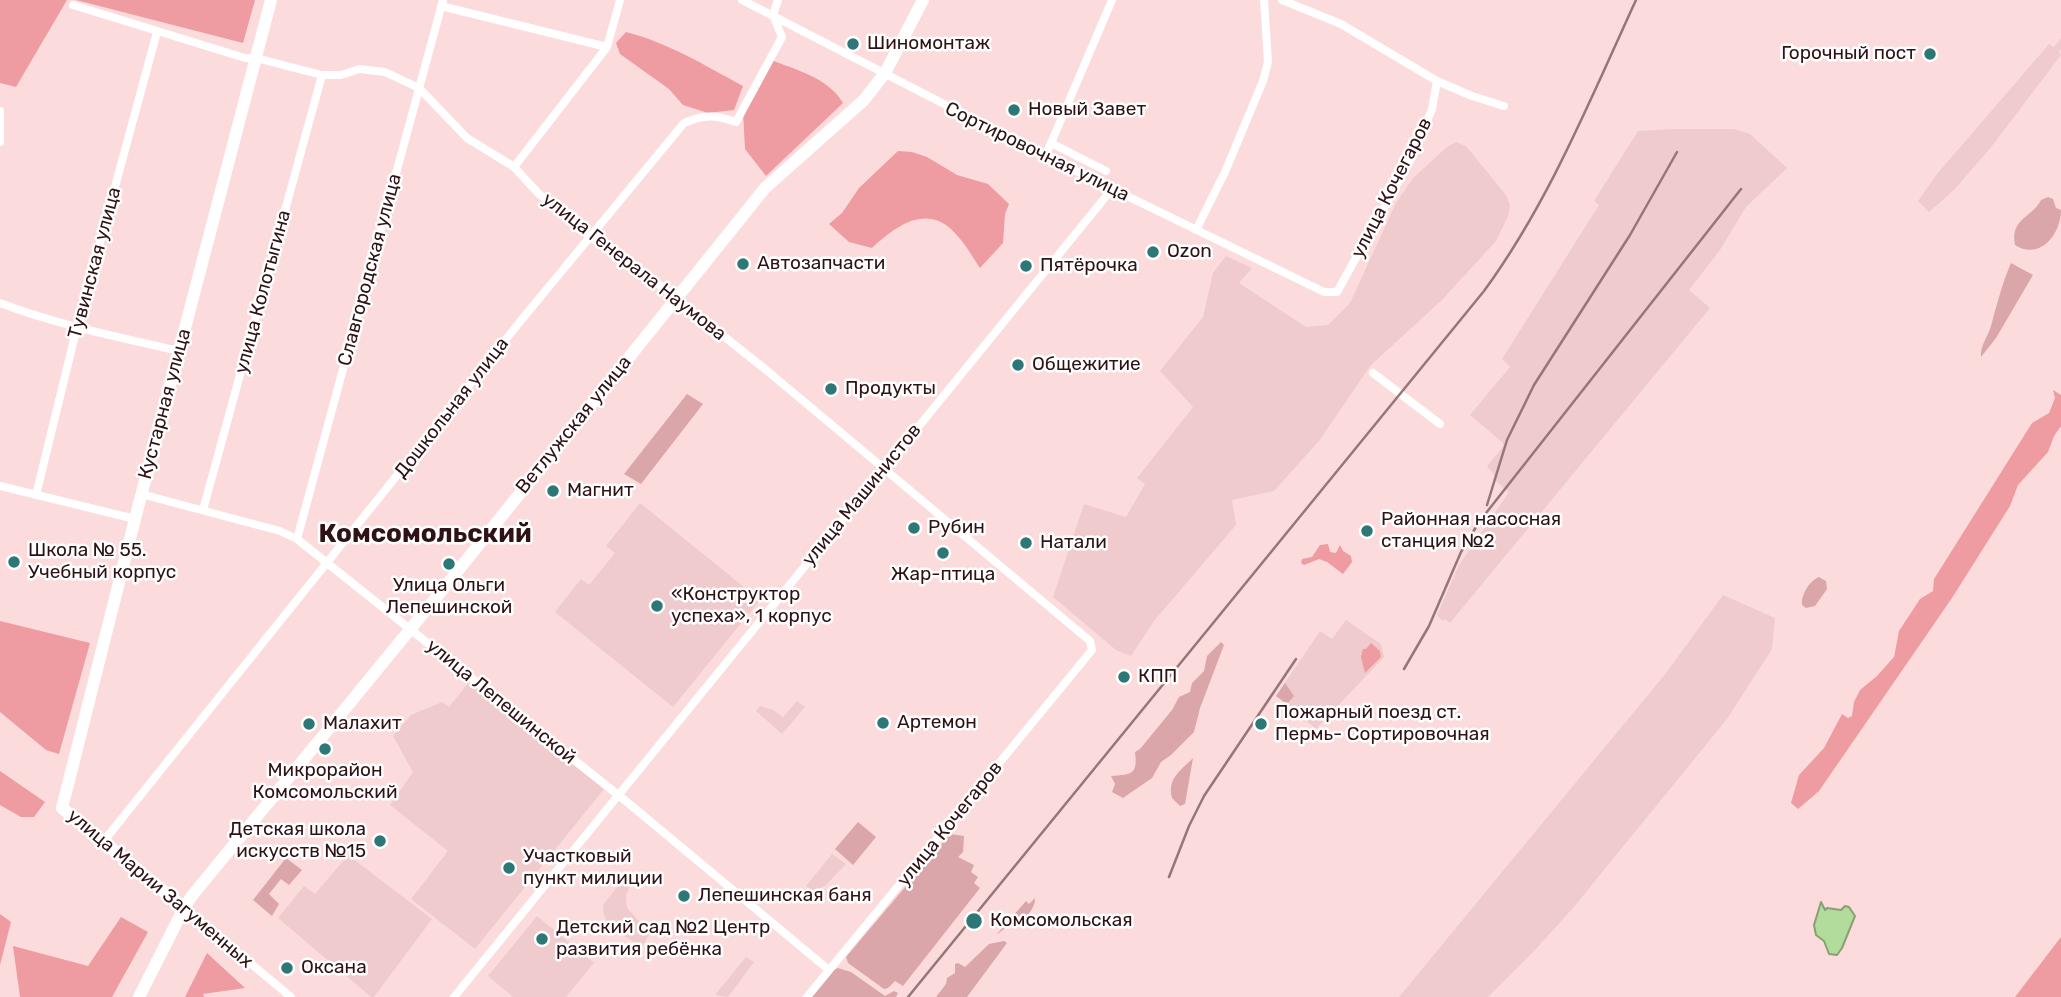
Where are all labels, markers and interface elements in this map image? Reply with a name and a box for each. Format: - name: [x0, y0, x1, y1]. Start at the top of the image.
- place label: Шиномонтаж: [867, 33, 990, 55]
- marker: Шиномонтаж: [845, 36, 861, 52]
- place label: Горочный пост: [1781, 43, 1916, 65]
- marker: Горочный пост: [1922, 46, 1938, 62]
- street label: Сортировочная улица: [941, 97, 1133, 207]
- place label: Новый Завет: [1028, 99, 1146, 121]
- marker: Новый Завет: [1006, 102, 1022, 118]
- street label: улица Кочегаров: [1347, 114, 1437, 262]
- street label: Славгородская улица: [333, 171, 407, 369]
- street label: Тувинская улица: [64, 185, 126, 341]
- street label: улица Генерала Наумова: [537, 188, 731, 346]
- street label: улица Колотыгина: [230, 208, 296, 376]
- place label: Ozon: [1167, 241, 1212, 263]
- marker: Ozon: [1145, 244, 1161, 260]
- place label: Автозапчасти: [757, 253, 885, 275]
- place label: Пятёрочка: [1040, 255, 1138, 277]
- marker: Автозапчасти: [735, 256, 751, 272]
- marker: Пятёрочка: [1018, 258, 1034, 274]
- street label: Кустарная улица: [134, 326, 196, 482]
- street label: Дошкольная улица: [390, 333, 514, 483]
- street label: Ветлужская улица: [511, 352, 637, 498]
- place label: Общежитие: [1032, 354, 1141, 376]
- marker: Общежитие: [1010, 357, 1026, 373]
- place label: Продукты: [845, 378, 936, 400]
- marker: Продукты: [823, 381, 839, 397]
- street label: улица Машинистов: [798, 419, 926, 571]
- place label: Магнит: [567, 480, 634, 502]
- marker: Магнит: [545, 483, 561, 499]
- place label: Районная насосная станция №2: [1381, 509, 1561, 553]
- place label: Рубин: [928, 517, 985, 539]
- district label: Комсомольский: [319, 518, 531, 550]
- marker: Рубин: [906, 520, 922, 536]
- marker: Районная насосная станция №2: [1359, 523, 1375, 539]
- place label: Натали: [1040, 532, 1107, 554]
- marker: Натали: [1018, 535, 1034, 551]
- place label: Школа № 55. Учебный корпус: [28, 540, 176, 584]
- marker: Жар-птица: [935, 545, 951, 561]
- marker: Школа № 55. Учебный корпус: [6, 554, 22, 570]
- marker: Улица Ольги Лепешинской: [441, 556, 457, 572]
- place label: Жар-птица: [891, 564, 995, 586]
- place label: Улица Ольги Лепешинской: [386, 575, 512, 619]
- place label: «Конструктор успеха», 1 корпус: [671, 584, 832, 628]
- marker: «Конструктор успеха», 1 корпус: [649, 598, 665, 614]
- street label: улица Лепешинской: [422, 635, 580, 769]
- place label: КПП: [1138, 666, 1177, 688]
- marker: КПП: [1116, 669, 1132, 685]
- place label: Пожарный поезд ст. Пермь- Сортировочная: [1275, 702, 1490, 746]
- place label: Артемон: [897, 712, 977, 734]
- place label: Малахит: [323, 713, 402, 735]
- marker: Артемон: [875, 715, 891, 731]
- marker: Малахит: [301, 716, 317, 732]
- marker: Пожарный поезд ст. Пермь- Сортировочная: [1253, 716, 1269, 732]
- marker: Микрорайон Комсомольский: [317, 741, 333, 757]
- street label: улица Кочегаров: [893, 757, 1007, 891]
- place label: Микрорайон Комсомольский: [253, 760, 397, 804]
- street label: улица Марии Загуменных: [63, 805, 257, 973]
- place label: Детская школа искусств №15: [229, 819, 366, 863]
- marker: Детская школа искусств №15: [372, 833, 388, 849]
- place label: Участковый пункт милиции: [523, 846, 663, 890]
- marker: Участковый пункт милиции: [501, 860, 517, 876]
- place label: Лепешинская баня: [698, 885, 872, 907]
- marker: Лепешинская баня: [676, 888, 692, 904]
- place label: Комсомольская: [990, 910, 1133, 932]
- marker: Комсомольская: [964, 911, 984, 931]
- place label: Детский сад №2 Центр развития ребёнка: [556, 917, 770, 961]
- marker: Детский сад №2 Центр развития ребёнка: [534, 931, 550, 947]
- place label: Оксана: [301, 957, 367, 979]
- marker: Оксана: [279, 960, 295, 976]

